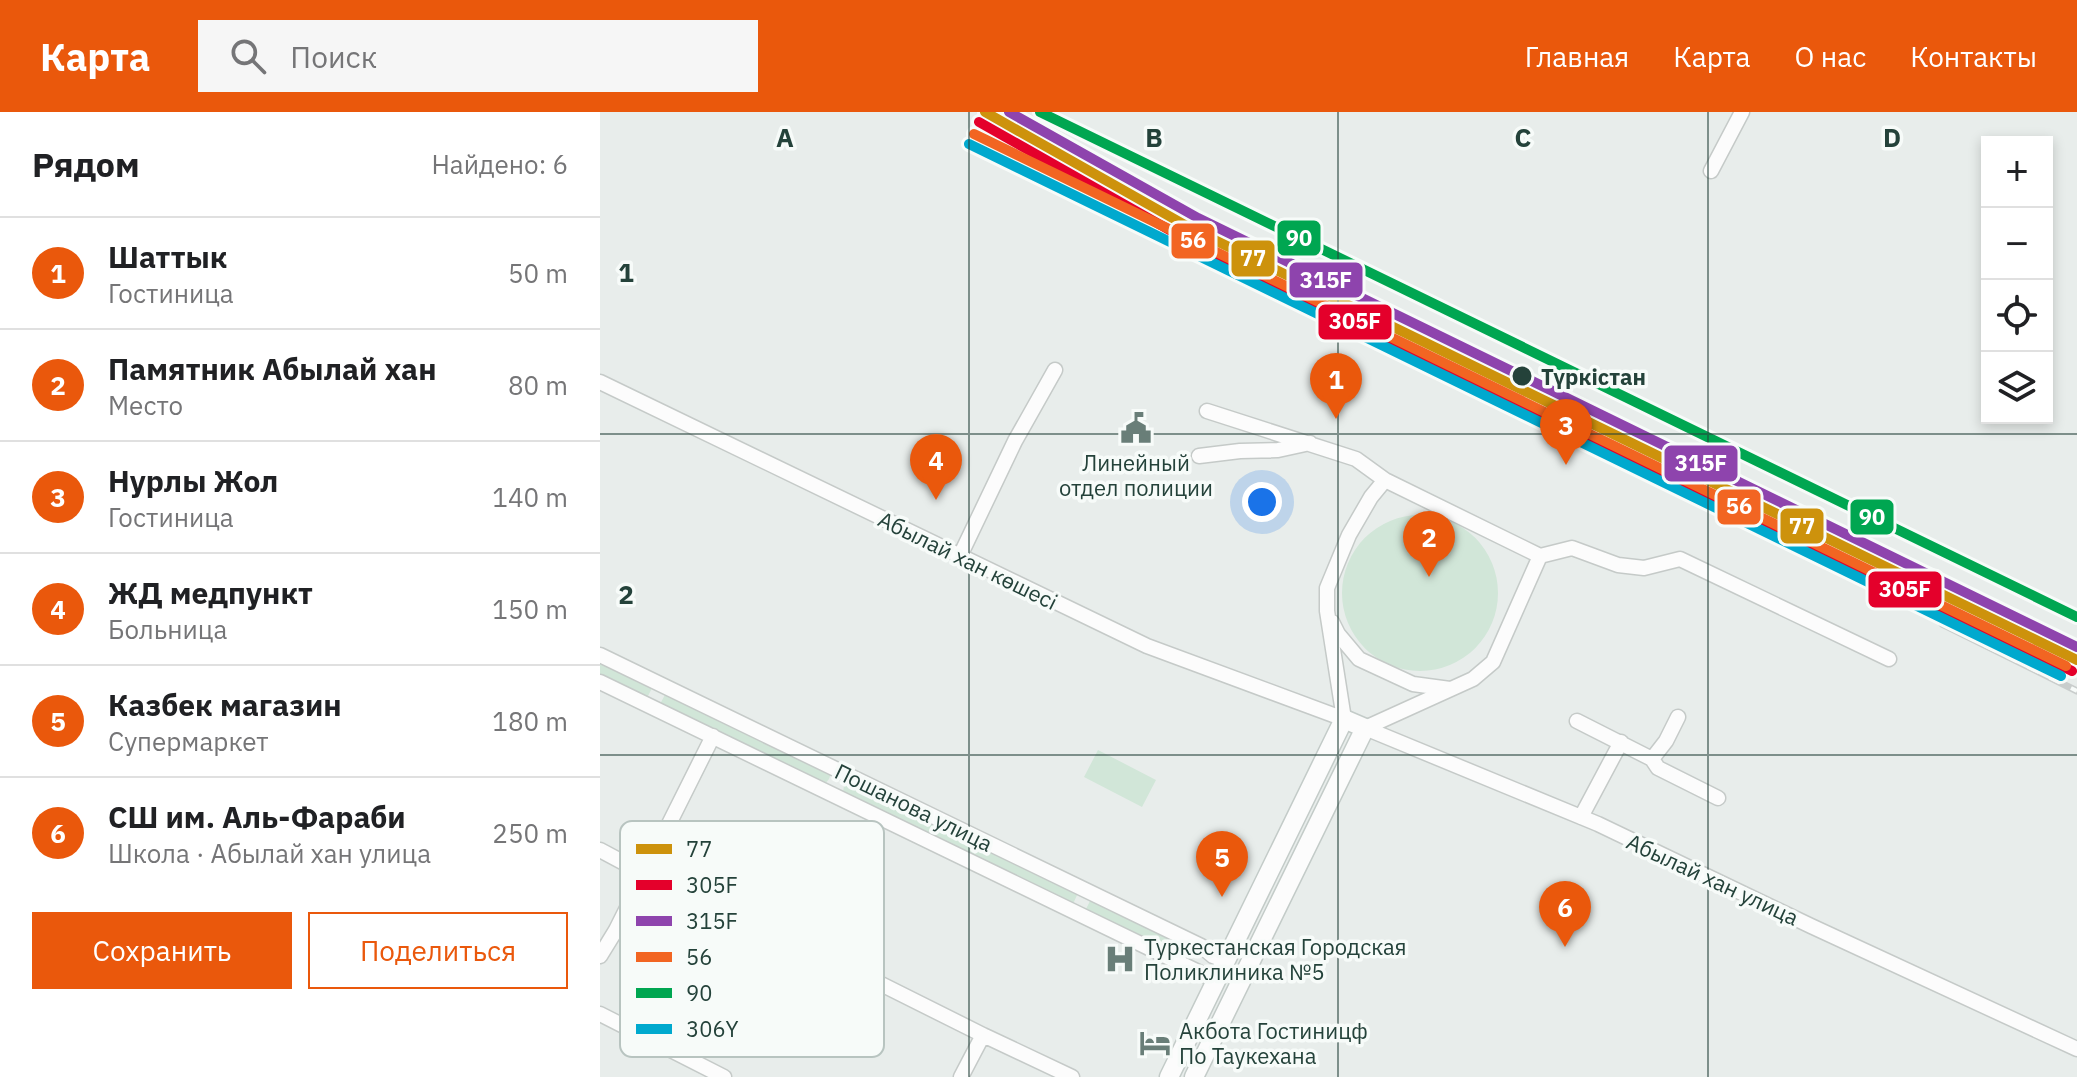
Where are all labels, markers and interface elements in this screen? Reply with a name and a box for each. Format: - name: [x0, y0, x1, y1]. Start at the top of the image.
- search box: [198, 20, 758, 92]
- text: Карта: [40, 32, 150, 81]
- icon: search: [226, 34, 270, 78]
- text: Поиск: [290, 37, 377, 76]
- text: Главная: [1525, 38, 1629, 75]
- text: Карта: [1673, 38, 1750, 75]
- text: О нас: [1794, 38, 1866, 75]
- text: Контакты: [1910, 38, 2037, 75]
- text: A: [776, 120, 794, 154]
- text: B: [1145, 120, 1163, 154]
- text: C: [1515, 120, 1532, 154]
- text: D: [1883, 120, 1901, 154]
- map controls: [1981, 136, 2053, 424]
- button: +: [1981, 136, 2053, 208]
- text: Рядом: [32, 142, 140, 186]
- text: Найдено: 6: [431, 147, 568, 181]
- button: −: [1981, 208, 2053, 280]
- line badge: 90: [1276, 219, 1322, 257]
- line badge: 56: [1170, 222, 1216, 260]
- text: 90: [1286, 223, 1312, 252]
- text: 56: [1180, 225, 1206, 254]
- text: Шаттык: [108, 237, 228, 276]
- line badge: 77: [1230, 239, 1276, 278]
- text: 77: [1240, 243, 1266, 272]
- text: 1: [618, 255, 634, 289]
- text: 1: [50, 256, 66, 290]
- text: 50 m: [508, 256, 568, 290]
- line badge: 315F: [1288, 261, 1364, 299]
- text: 315F: [1300, 265, 1352, 294]
- text: Гостиница: [108, 276, 234, 310]
- button: locate: [1981, 280, 2053, 352]
- line badge: 305F: [1317, 303, 1393, 341]
- text: 305F: [1329, 306, 1381, 335]
- text: Памятник Абылай хан: [108, 349, 437, 388]
- button: layers: [1981, 352, 2053, 424]
- pin: 1: [1310, 353, 1362, 419]
- place label: Түркістан: [1541, 362, 1646, 391]
- marker: Түркістан: [1510, 364, 1534, 388]
- text: 2: [50, 368, 66, 402]
- text: 80 m: [508, 368, 568, 402]
- text: Место: [108, 388, 183, 422]
- pin: 3: [1540, 399, 1592, 465]
- public building icon: Линейный отдел полиции: [1119, 411, 1153, 445]
- pin: 4: [910, 434, 962, 500]
- line badge: 315F: [1663, 444, 1739, 483]
- place label: Линейный отдел полиции: [1059, 448, 1213, 502]
- text: 315F: [1675, 448, 1727, 477]
- text: Нурлы Жол: [108, 461, 278, 500]
- text: 3: [50, 480, 66, 514]
- text: 140 m: [492, 480, 568, 514]
- your location: [1242, 482, 1282, 522]
- line badge: 56: [1716, 488, 1762, 526]
- text: 56: [1726, 491, 1752, 520]
- line badge: 90: [1849, 498, 1895, 536]
- text: Гостиница: [108, 500, 234, 534]
- text: 90: [1859, 502, 1885, 531]
- street label: Абылай хан көшесі: [874, 504, 1062, 616]
- line badge: 77: [1779, 507, 1825, 545]
- pin: 2: [1403, 511, 1455, 577]
- text: 77: [1789, 511, 1815, 540]
- line badge: 305F: [1867, 570, 1943, 609]
- text: ЖД медпункт: [108, 573, 313, 612]
- text: 305F: [1879, 574, 1931, 603]
- text: 2: [618, 577, 634, 611]
- text: 4: [50, 592, 66, 626]
- text: 150 m: [492, 592, 568, 626]
- text: Больница: [108, 612, 227, 646]
- text: Казбек магазин: [108, 685, 342, 724]
- text: 5: [50, 704, 66, 738]
- text: 180 m: [492, 704, 568, 738]
- text: Супермаркет: [108, 724, 269, 758]
- street label: Пошанова улица: [830, 756, 998, 858]
- text: СШ им. Аль-Фараби: [108, 797, 406, 836]
- text: 6: [50, 816, 66, 850]
- text: 250 m: [492, 816, 568, 850]
- legend: [620, 821, 884, 1057]
- street label: Абылай хан улица: [1622, 826, 1804, 932]
- pin: 5: [1196, 831, 1248, 897]
- text: 77: [686, 834, 712, 863]
- text: Школа · Абылай хан улица: [108, 836, 431, 870]
- text: 305F: [686, 870, 738, 899]
- pin: 6: [1539, 881, 1591, 947]
- text: 315F: [686, 906, 738, 935]
- button: Сохранить: [32, 912, 292, 989]
- button: Поделиться: [308, 912, 568, 989]
- place label: Туркестанская Городская Поликлиника №5: [1144, 932, 1407, 986]
- text: 56: [686, 942, 712, 971]
- hospital icon: Туркестанская Городская Поликлиника №5: [1103, 942, 1137, 976]
- text: 90: [686, 978, 712, 1007]
- text: 306Y: [686, 1014, 739, 1043]
- place label: Акбота Гостиницф По Таукехана: [1179, 1016, 1368, 1070]
- hotel icon: Акбота Гостиницф По Таукехана: [1138, 1026, 1172, 1060]

